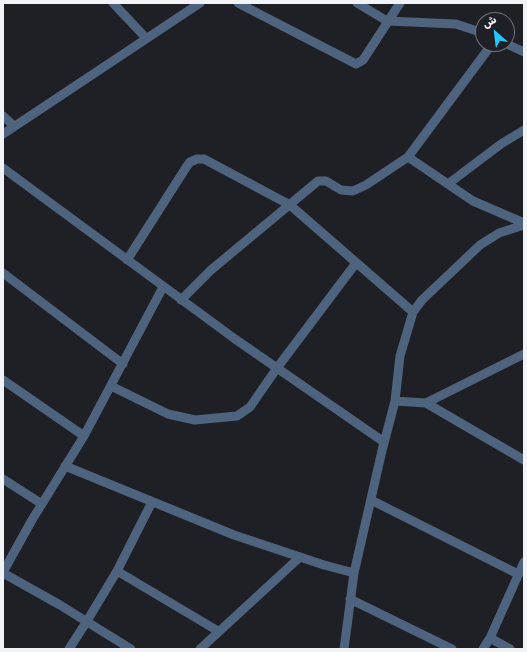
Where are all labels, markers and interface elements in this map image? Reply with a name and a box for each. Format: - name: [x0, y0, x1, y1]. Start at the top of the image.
- north arrow: [475, 12, 515, 52]
- text: ش: [480, 13, 499, 31]

